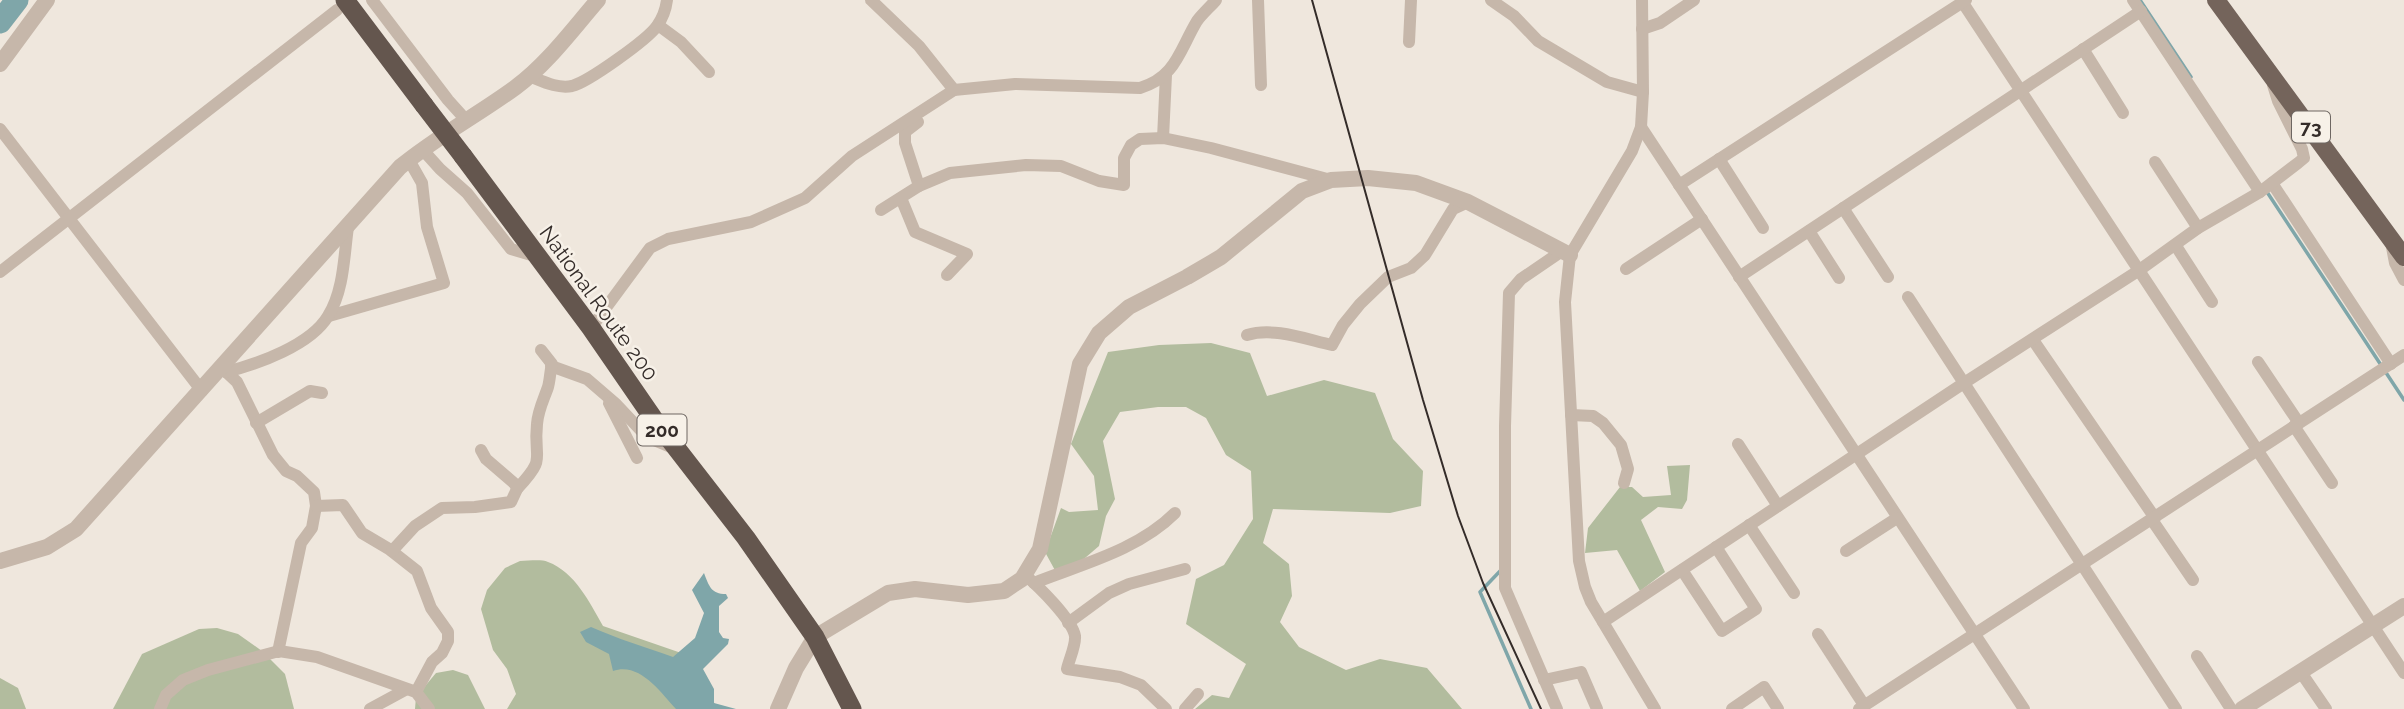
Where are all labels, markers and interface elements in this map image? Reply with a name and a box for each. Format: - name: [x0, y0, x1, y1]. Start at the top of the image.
- road number: 73: [2292, 111, 2330, 142]
- street label: National Route 200: [534, 221, 664, 385]
- road number: 200: [638, 414, 686, 446]

